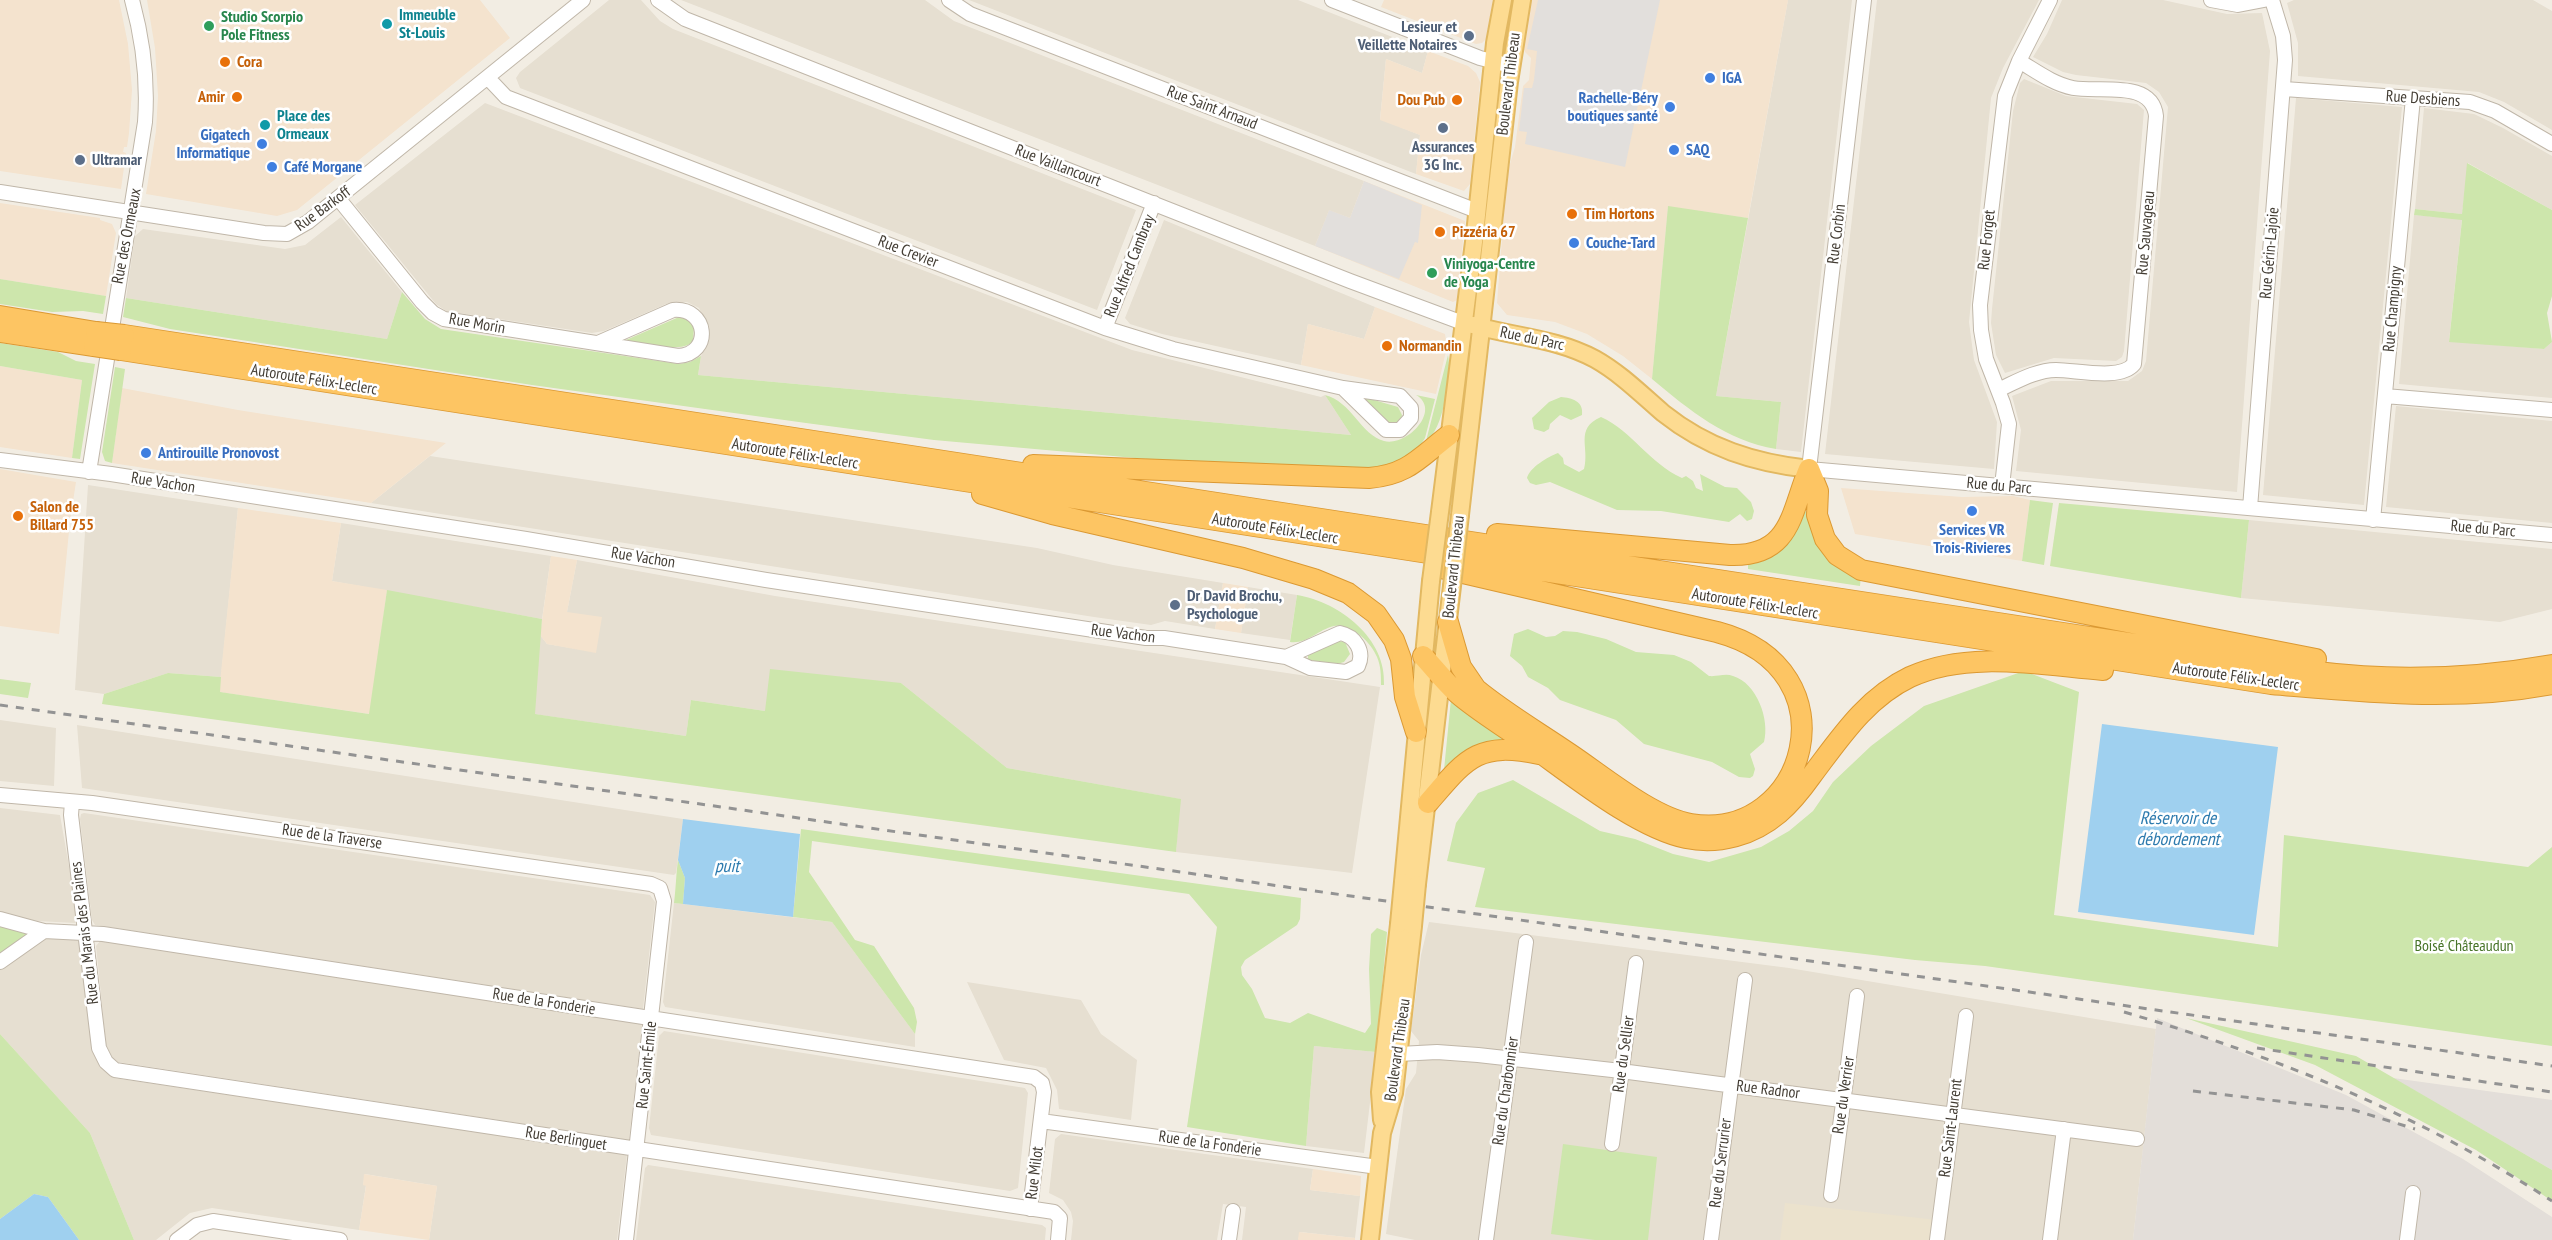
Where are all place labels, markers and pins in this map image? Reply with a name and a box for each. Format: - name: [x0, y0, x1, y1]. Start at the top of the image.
- place label: Immeuble St-Louis: [399, 5, 456, 43]
- place label: Studio Scorpio Pole Fitness: [221, 7, 303, 45]
- marker: Immeuble St-Louis: [380, 17, 394, 31]
- place label: Lesieur et Veillette Notaires: [1358, 17, 1457, 55]
- marker: Studio Scorpio Pole Fitness: [202, 19, 216, 33]
- marker: Lesieur et Veillette Notaires: [1462, 29, 1476, 43]
- place label: Cora: [237, 52, 262, 72]
- marker: Cora: [218, 55, 232, 69]
- place label: IGA: [1722, 68, 1742, 88]
- marker: IGA: [1703, 71, 1717, 85]
- place label: Amir: [198, 87, 225, 107]
- place label: Rachelle-Béry boutiques santé: [1568, 88, 1658, 126]
- marker: Amir: [230, 90, 244, 104]
- place label: Dou Pub: [1397, 90, 1445, 110]
- marker: Dou Pub: [1450, 93, 1464, 107]
- marker: Rachelle-Béry boutiques santé: [1663, 100, 1677, 114]
- place label: Place des Ormeaux: [277, 106, 330, 144]
- marker: Place des Ormeaux: [258, 118, 272, 132]
- marker: Assurances 3G Inc.: [1436, 121, 1450, 135]
- place label: Gigatech Informatique: [176, 125, 250, 163]
- marker: Gigatech Informatique: [255, 137, 269, 151]
- place label: Assurances 3G Inc.: [1412, 137, 1474, 175]
- place label: SAQ: [1686, 140, 1709, 160]
- marker: SAQ: [1667, 143, 1681, 157]
- place label: Ultramar: [92, 150, 142, 170]
- marker: Ultramar: [73, 153, 87, 167]
- place label: Café Morgane: [284, 157, 362, 177]
- marker: Café Morgane: [265, 160, 279, 174]
- place label: Tim Hortons: [1584, 204, 1654, 224]
- marker: Tim Hortons: [1565, 207, 1579, 221]
- place label: Pizzéria 67: [1452, 222, 1516, 242]
- marker: Pizzéria 67: [1433, 225, 1447, 239]
- place label: Couche-Tard: [1586, 233, 1655, 253]
- marker: Couche-Tard: [1567, 236, 1581, 250]
- place label: Viniyoga-Centre de Yoga: [1444, 254, 1535, 292]
- marker: Viniyoga-Centre de Yoga: [1425, 266, 1439, 280]
- place label: Normandin: [1399, 336, 1462, 356]
- marker: Normandin: [1380, 339, 1394, 353]
- place label: Antirouille Pronovost: [158, 443, 279, 463]
- marker: Antirouille Pronovost: [139, 446, 153, 460]
- place label: Salon de Billard 755: [30, 497, 94, 535]
- marker: Services VR Trois-Rivieres: [1965, 504, 1979, 518]
- marker: Salon de Billard 755: [11, 509, 25, 523]
- place label: Services VR Trois-Rivieres: [1933, 520, 2011, 558]
- place label: Dr David Brochu, Psychologue: [1187, 586, 1282, 624]
- marker: Dr David Brochu, Psychologue: [1168, 598, 1182, 612]

